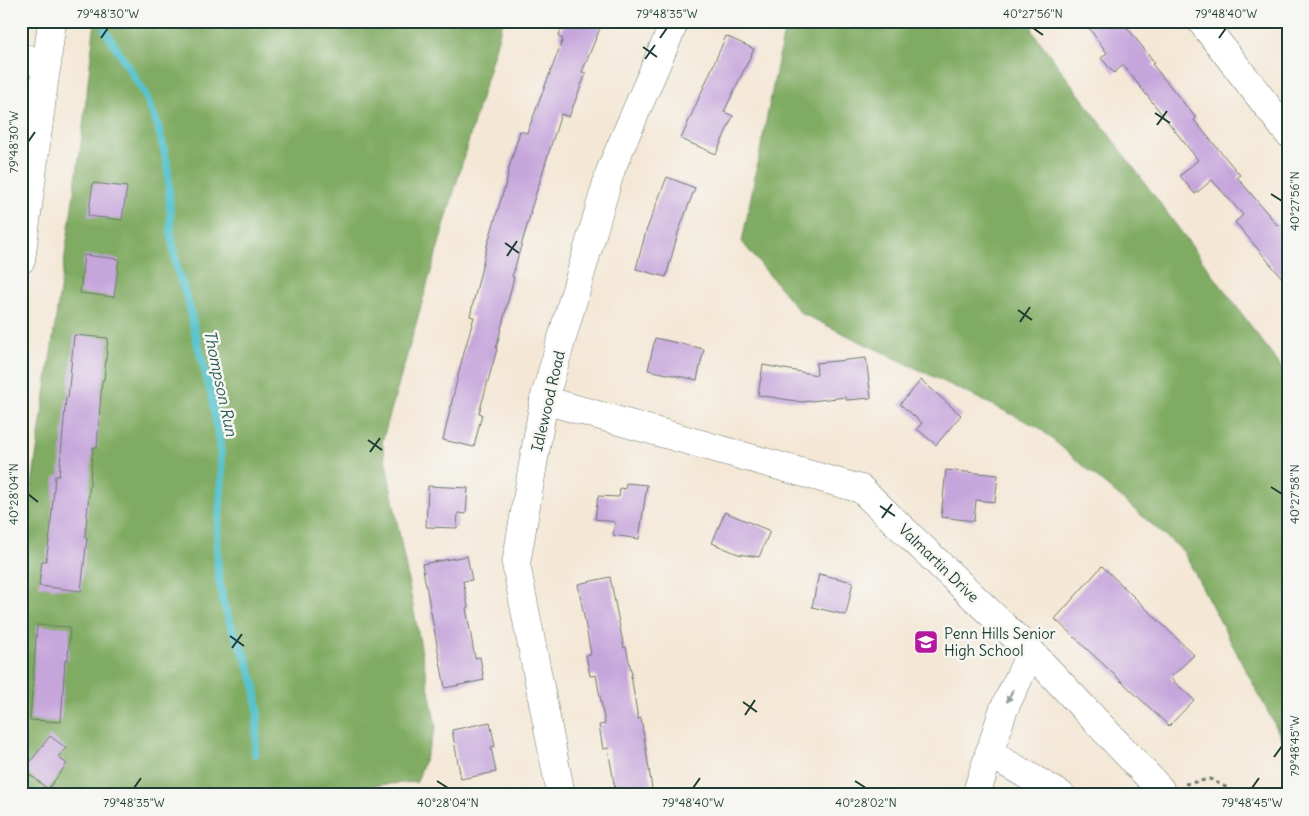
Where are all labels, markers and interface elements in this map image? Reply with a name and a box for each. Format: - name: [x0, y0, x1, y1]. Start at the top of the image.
- text: 79°48'30"W: [77, 6, 139, 21]
- text: 79°48'35"W: [636, 6, 698, 21]
- text: 40°27'56"N: [1003, 6, 1063, 21]
- text: 79°48'40"W: [1195, 6, 1257, 21]
- text: 79°48'30"W: [6, 111, 21, 173]
- text: 40°27'56"N: [1287, 171, 1302, 231]
- water label: Thompson Run: [200, 328, 242, 439]
- street label: Idlewood Road: [527, 349, 569, 453]
- text: 40°28'04"N: [6, 463, 21, 525]
- text: 40°27'58"N: [1287, 464, 1302, 524]
- street label: Valmartin Drive: [895, 520, 983, 606]
- place label: Penn Hills Senior High School: [944, 624, 1056, 660]
- school or university icon: Penn Hills Senior High School: [913, 629, 939, 655]
- one-way arrow: [1006, 689, 1014, 703]
- text: 79°48'45"W: [1287, 715, 1302, 777]
- text: 79°48'35"W: [103, 795, 165, 810]
- text: 40°28'04"N: [417, 795, 479, 810]
- text: 79°48'40"W: [662, 795, 724, 810]
- text: 40°28'02"N: [835, 795, 897, 810]
- text: 79°48'45"W: [1221, 795, 1283, 810]

